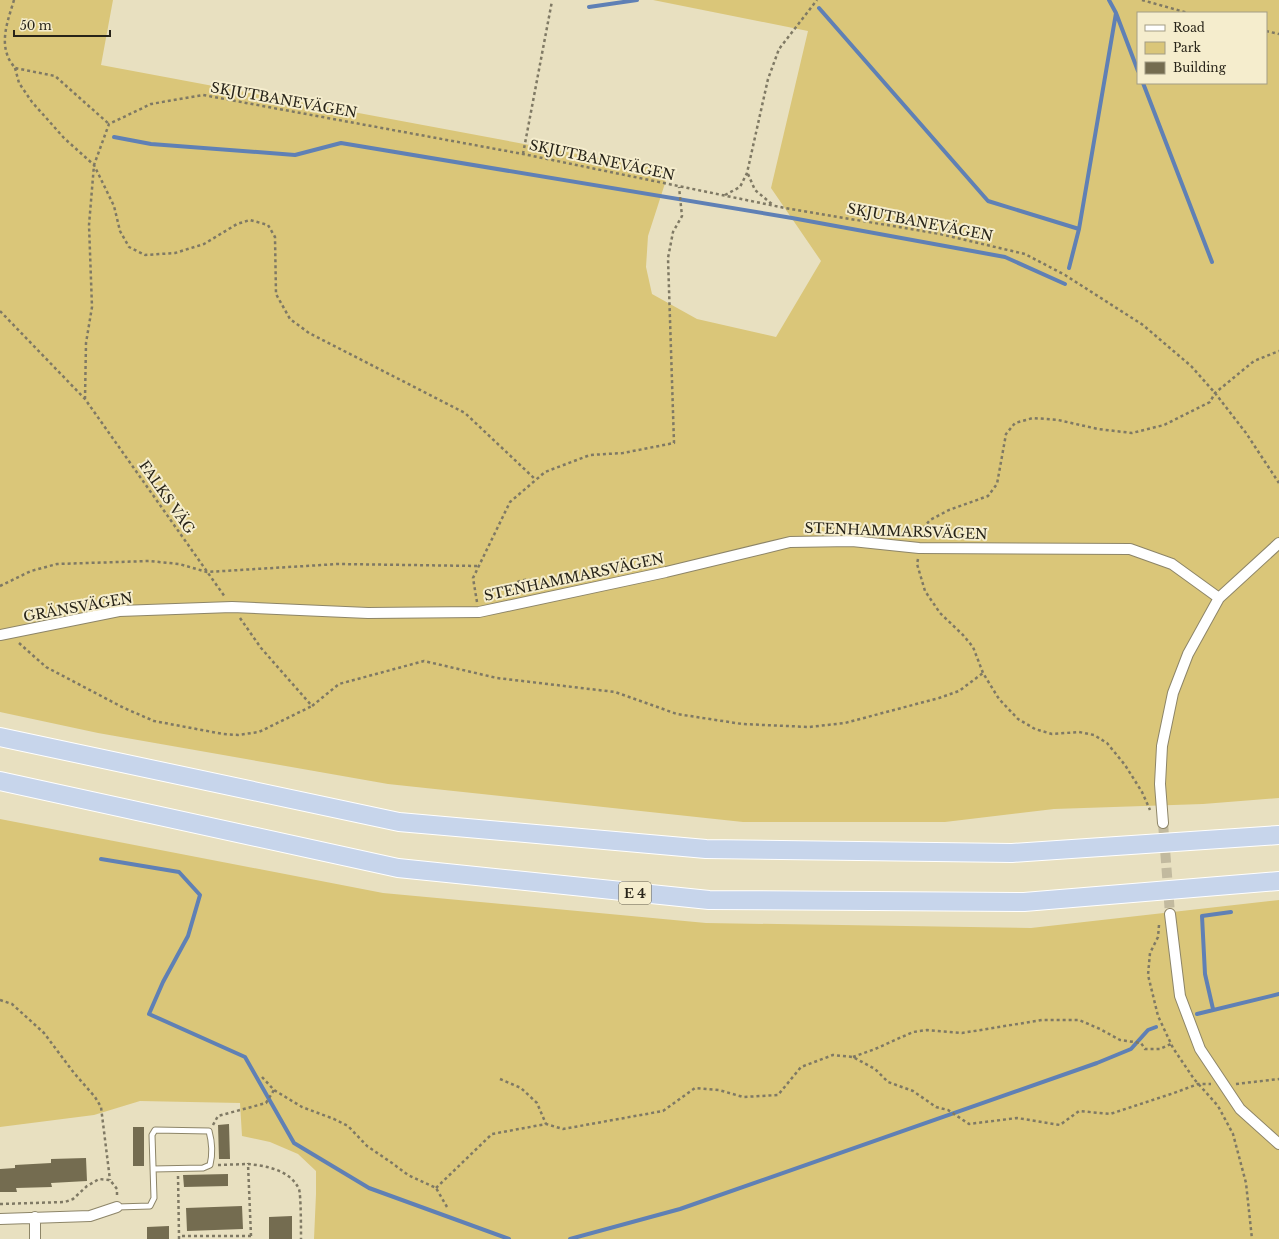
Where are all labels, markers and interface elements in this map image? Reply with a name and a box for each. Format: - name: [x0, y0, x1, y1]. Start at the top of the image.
- scale bar: [14, 12, 110, 38]
- legend: [1137, 12, 1267, 84]
- text: 50 m: [20, 18, 52, 33]
- text: Road: [1173, 20, 1205, 35]
- text: Park: [1173, 40, 1201, 55]
- text: Building: [1173, 60, 1227, 75]
- street label: SKJUTBANEVÄGEN: [209, 78, 359, 122]
- street label: SKJUTBANEVÄGEN: [528, 136, 677, 184]
- street label: SKJUTBANEVÄGEN: [845, 199, 995, 245]
- street label: FALKS VÄG: [135, 457, 199, 537]
- street label: STENHAMMARSVÄGEN: [804, 519, 988, 543]
- street label: STENHAMMARSVÄGEN: [482, 549, 666, 605]
- street label: GRÄNSVÄGEN: [22, 588, 135, 625]
- road number: E 4: [619, 882, 651, 904]

